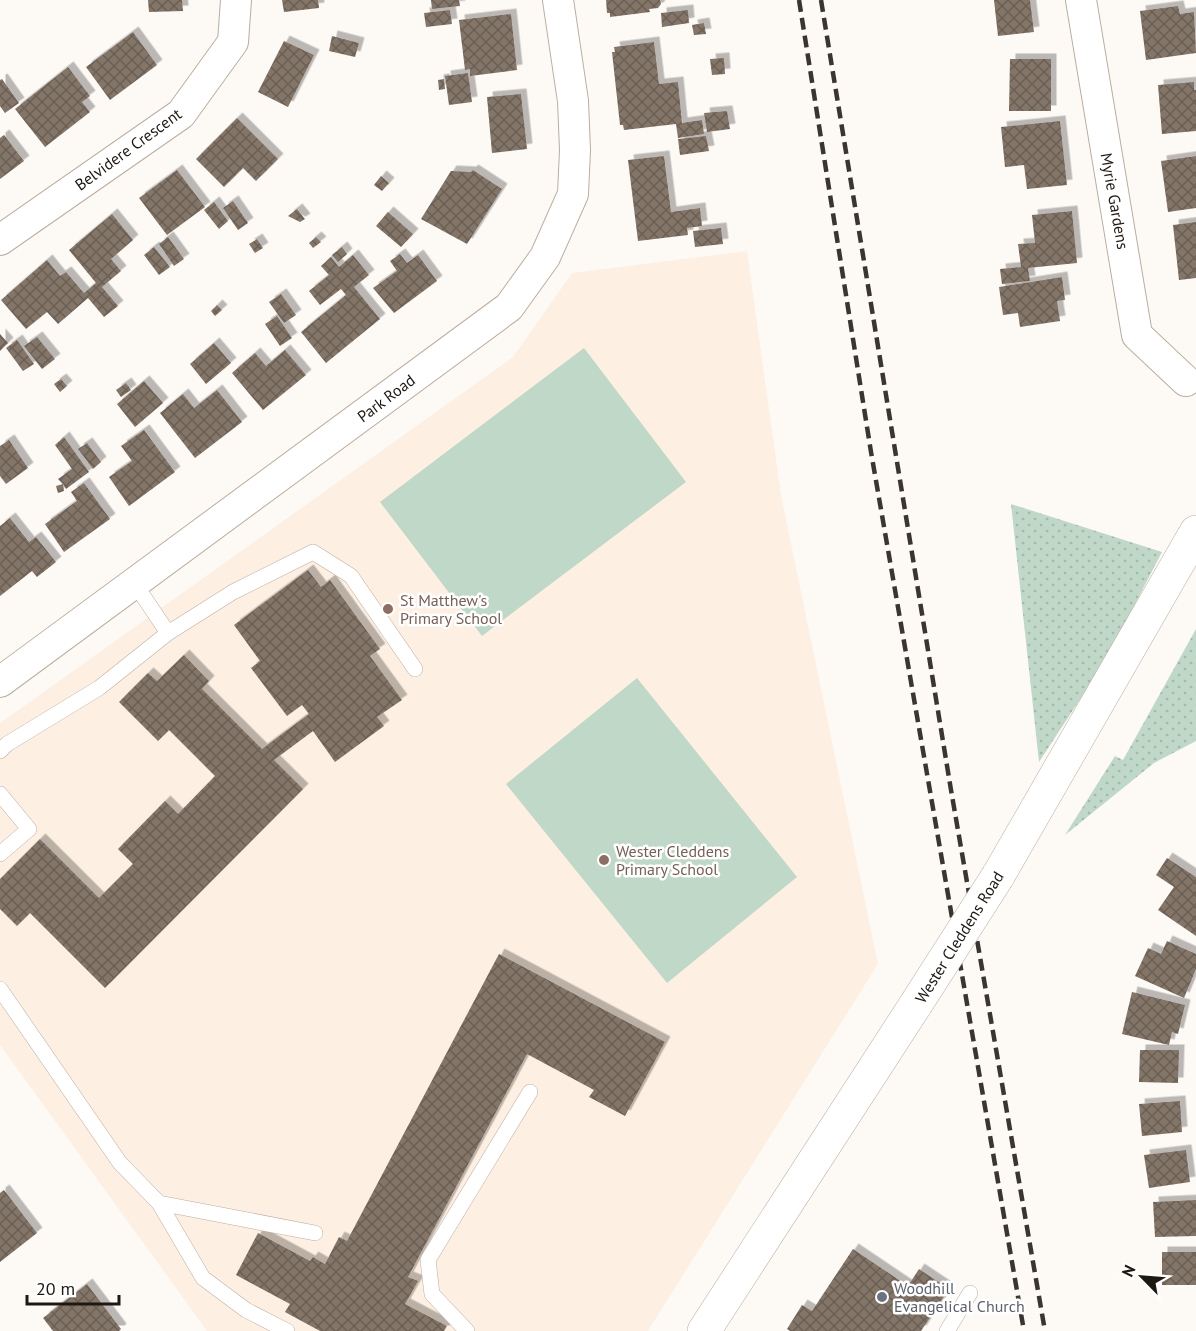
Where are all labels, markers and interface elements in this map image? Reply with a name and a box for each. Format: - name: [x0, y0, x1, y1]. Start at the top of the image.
- street label: Belvidere Crescent: [71, 103, 186, 194]
- street label: Myrie Gardens: [1097, 151, 1133, 251]
- street label: Park Road: [353, 370, 419, 426]
- place label: St Matthew's Primary School: [400, 590, 502, 628]
- marker: St Matthew's Primary School: [381, 602, 395, 616]
- place label: Wester Cleddens Primary School: [616, 841, 730, 879]
- marker: Wester Cleddens Primary School: [597, 853, 611, 867]
- street label: Wester Cleddens Road: [910, 867, 1008, 1007]
- north arrow: [1112, 1247, 1172, 1307]
- text: N: [1117, 1262, 1140, 1280]
- scale bar: [27, 1268, 118, 1306]
- text: 20 m: [36, 1277, 75, 1300]
- place label: Woodhill Evangelical Church: [894, 1278, 1025, 1316]
- marker: Woodhill Evangelical Church: [875, 1290, 889, 1304]

